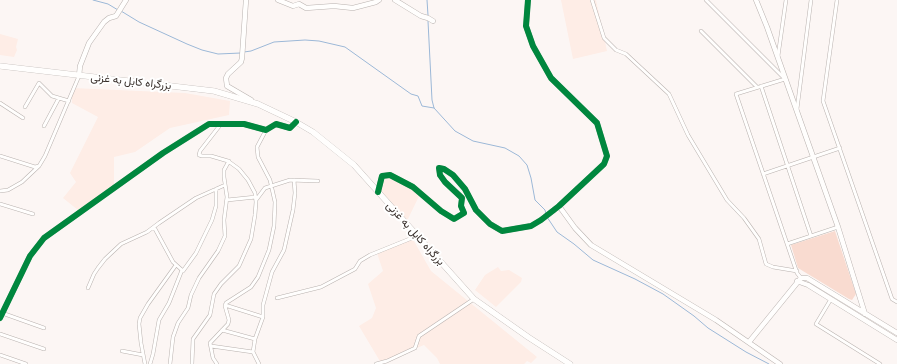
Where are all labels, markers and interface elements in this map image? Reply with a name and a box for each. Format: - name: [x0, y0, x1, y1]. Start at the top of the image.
- street label: بزرگراه کابل به غزنی: [90, 71, 172, 93]
- street label: بزرگراه کابل به غزنی: [383, 199, 447, 269]

